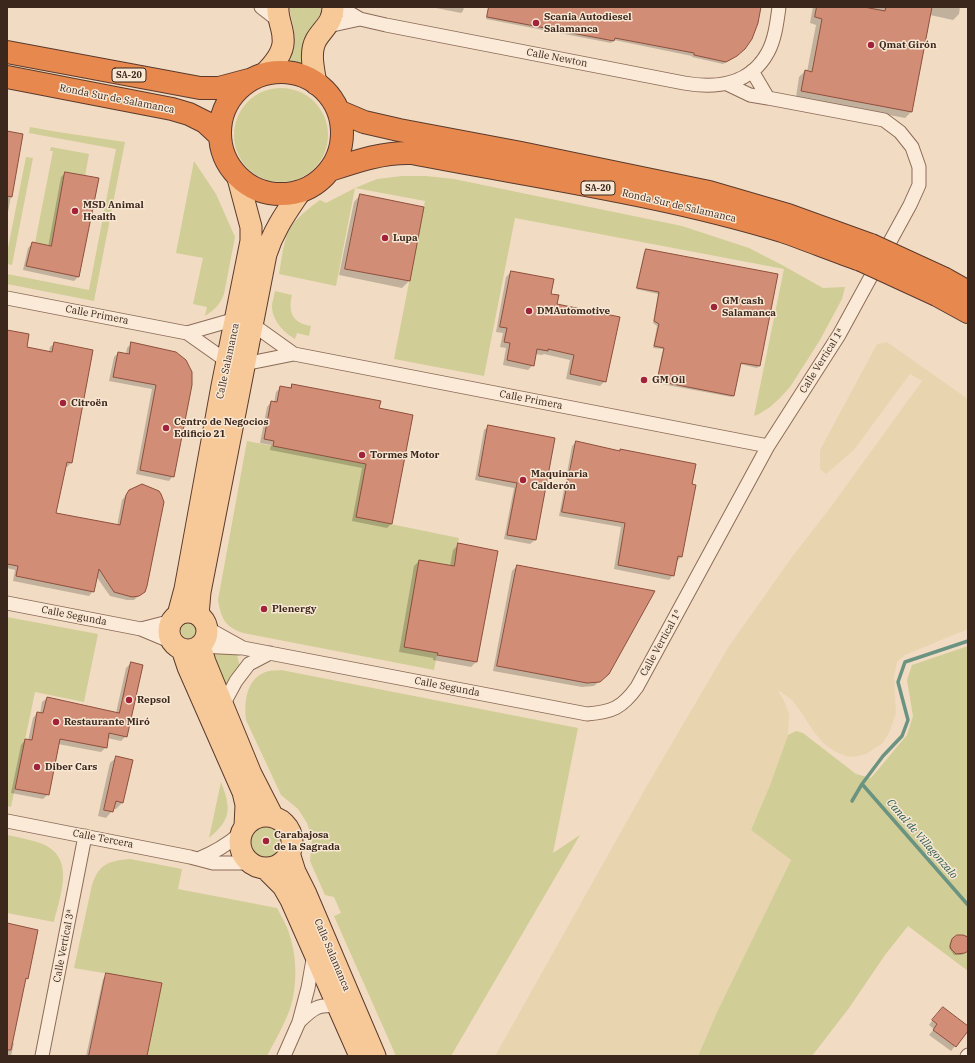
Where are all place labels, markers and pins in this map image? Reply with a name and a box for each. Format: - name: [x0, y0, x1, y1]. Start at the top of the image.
- place label: Scania Autodiesel Salamanca: [544, 11, 632, 34]
- marker: Scania Autodiesel Salamanca: [531, 18, 541, 28]
- place label: Qmat Girón: [879, 39, 937, 51]
- marker: Qmat Girón: [866, 40, 876, 50]
- place label: MSD Animal Health: [83, 199, 144, 222]
- marker: MSD Animal Health: [70, 206, 80, 216]
- place label: Lupa: [393, 232, 418, 244]
- marker: Lupa: [380, 233, 390, 243]
- place label: GM cash Salamanca: [722, 295, 776, 318]
- marker: GM cash Salamanca: [709, 302, 719, 312]
- place label: DMAutomotive: [537, 305, 610, 317]
- marker: DMAutomotive: [524, 306, 534, 316]
- place label: GM Oil: [652, 374, 685, 386]
- marker: GM Oil: [639, 375, 649, 385]
- place label: Citroën: [71, 397, 108, 409]
- marker: Citroën: [58, 398, 68, 408]
- place label: Centro de Negocios Edificio 21: [174, 416, 268, 440]
- marker: Centro de Negocios Edificio 21: [161, 423, 171, 433]
- place label: Tormes Motor: [370, 449, 439, 461]
- marker: Tormes Motor: [357, 450, 367, 460]
- place label: Maquinaria Calderón: [531, 468, 588, 492]
- marker: Maquinaria Calderón: [518, 475, 528, 485]
- place label: Plenergy: [272, 603, 316, 615]
- marker: Plenergy: [259, 604, 269, 614]
- place label: Repsol: [137, 694, 170, 706]
- marker: Repsol: [124, 695, 134, 705]
- place label: Restaurante Miró: [64, 716, 150, 728]
- marker: Restaurante Miró: [51, 717, 61, 727]
- place label: Diber Cars: [45, 761, 97, 773]
- marker: Diber Cars: [32, 762, 42, 772]
- place label: Carabajosa de la Sagrada: [274, 829, 340, 852]
- marker: Carabajosa de la Sagrada: [261, 836, 271, 846]

